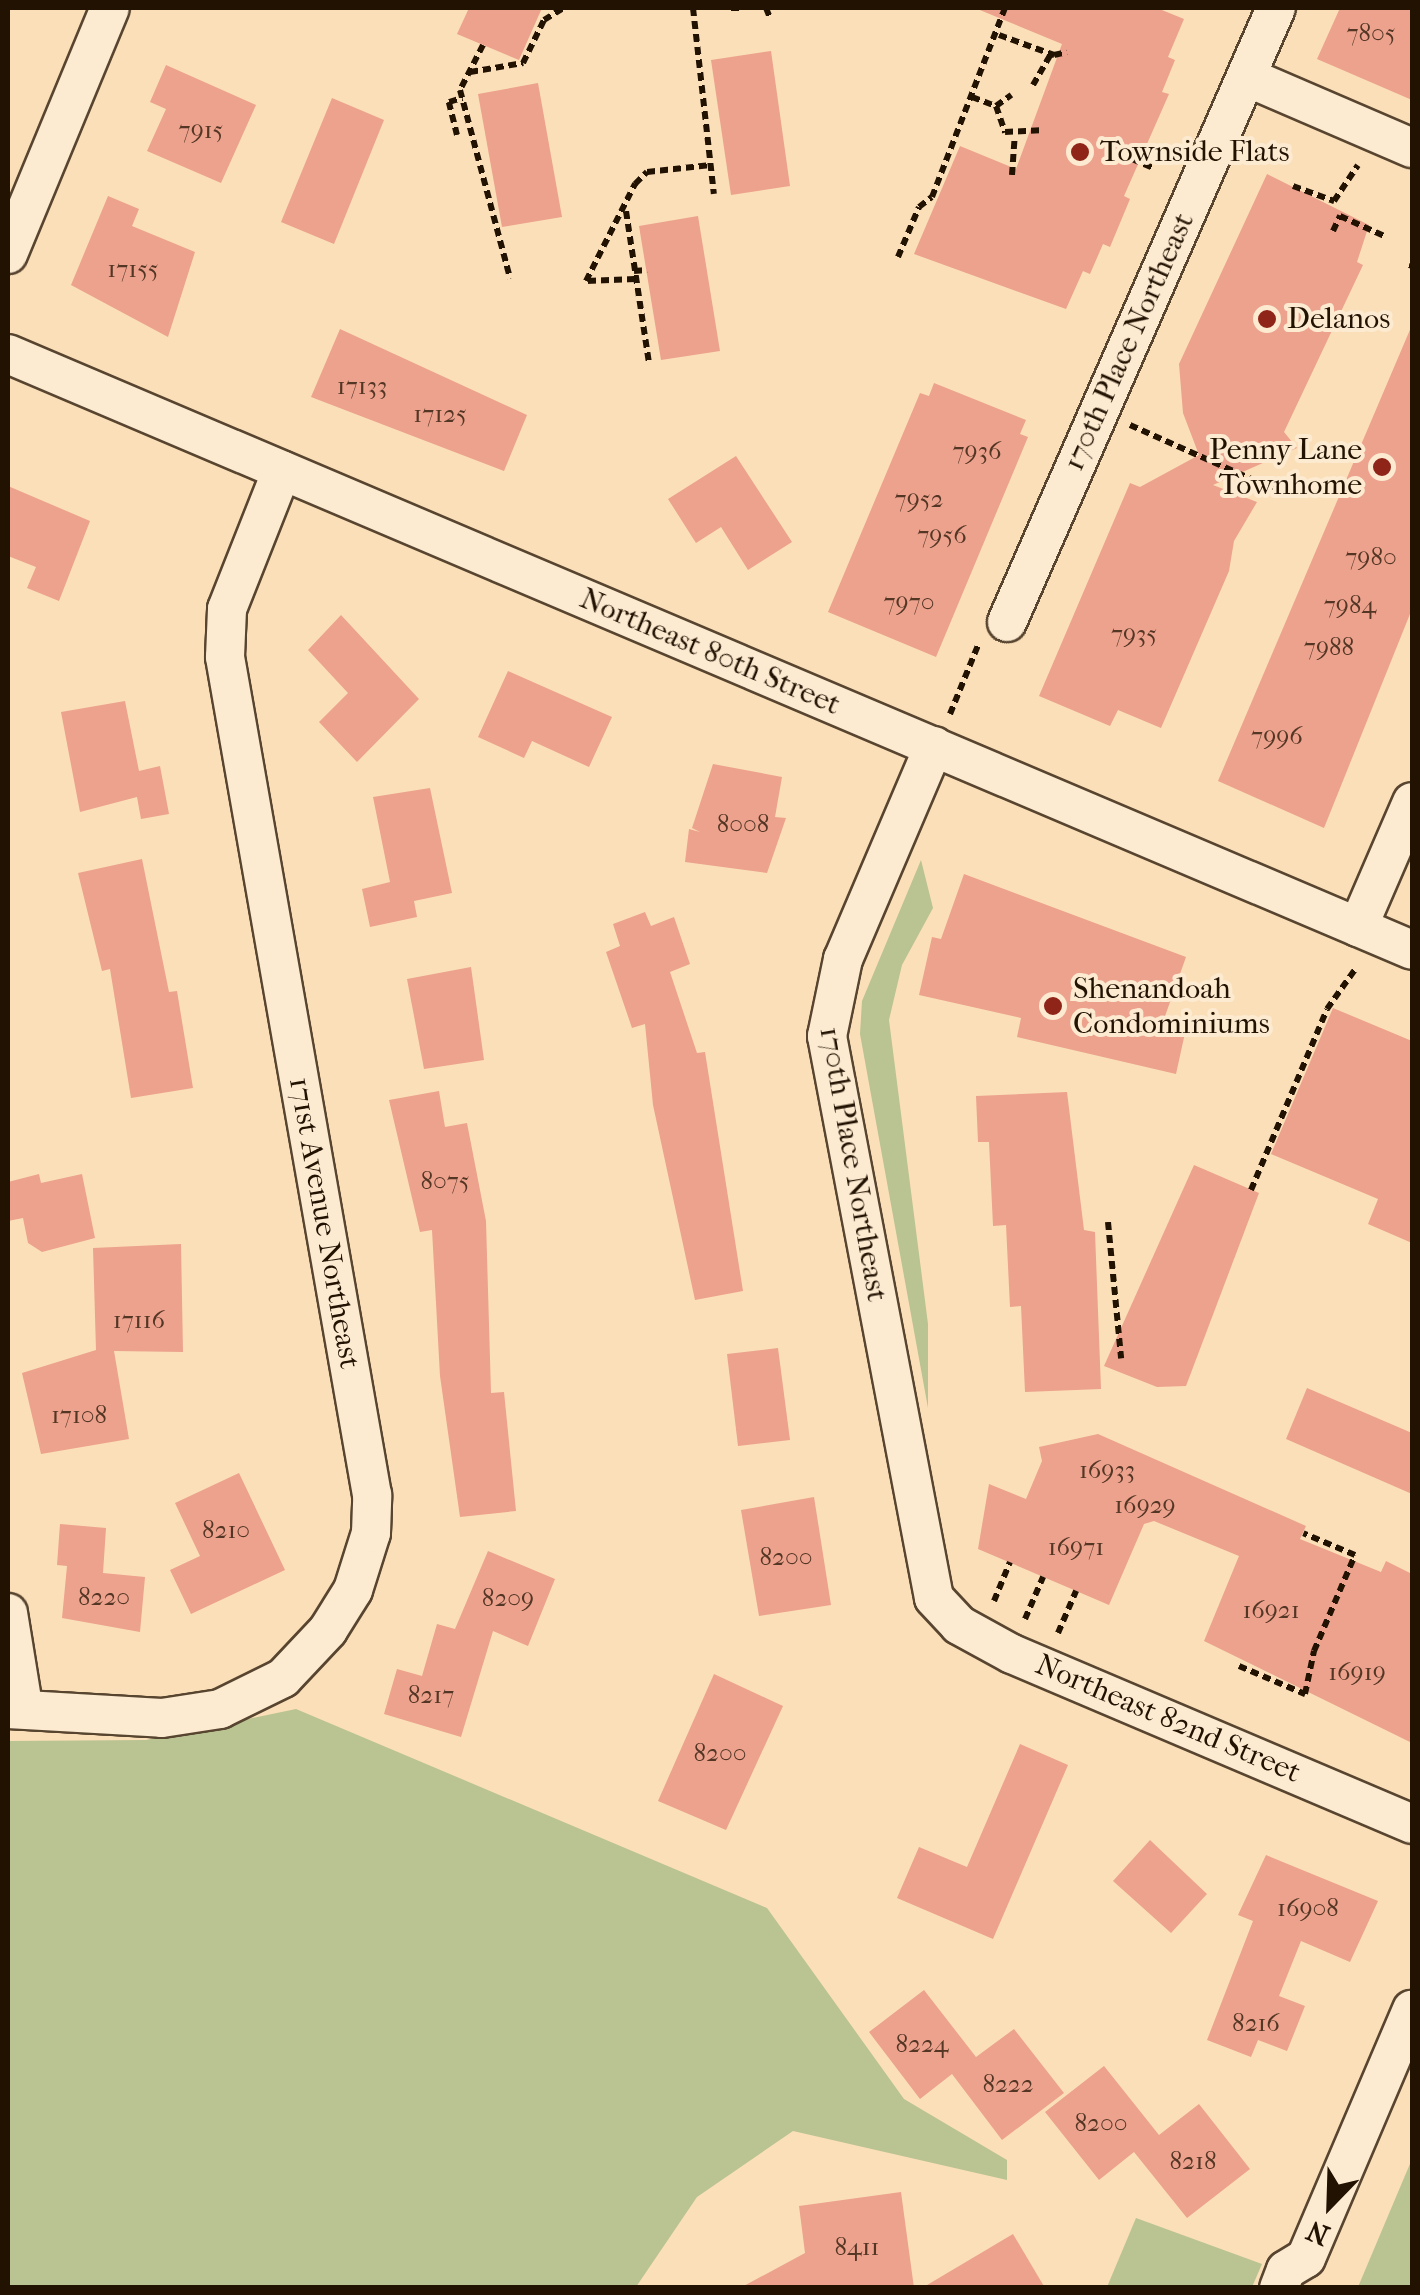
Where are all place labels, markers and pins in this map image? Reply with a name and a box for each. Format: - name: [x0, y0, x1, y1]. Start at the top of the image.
- place label: Townside Flats: [1100, 134, 1289, 170]
- marker: Townside Flats: [1069, 141, 1091, 163]
- place label: Delanos: [1287, 301, 1390, 337]
- marker: Delanos: [1256, 308, 1278, 330]
- place label: Penny Lane Townhome: [1209, 432, 1362, 502]
- marker: Penny Lane Townhome: [1371, 456, 1393, 478]
- place label: Shenandoah Condominiums: [1073, 971, 1270, 1042]
- marker: Shenandoah Condominiums: [1042, 995, 1064, 1017]

